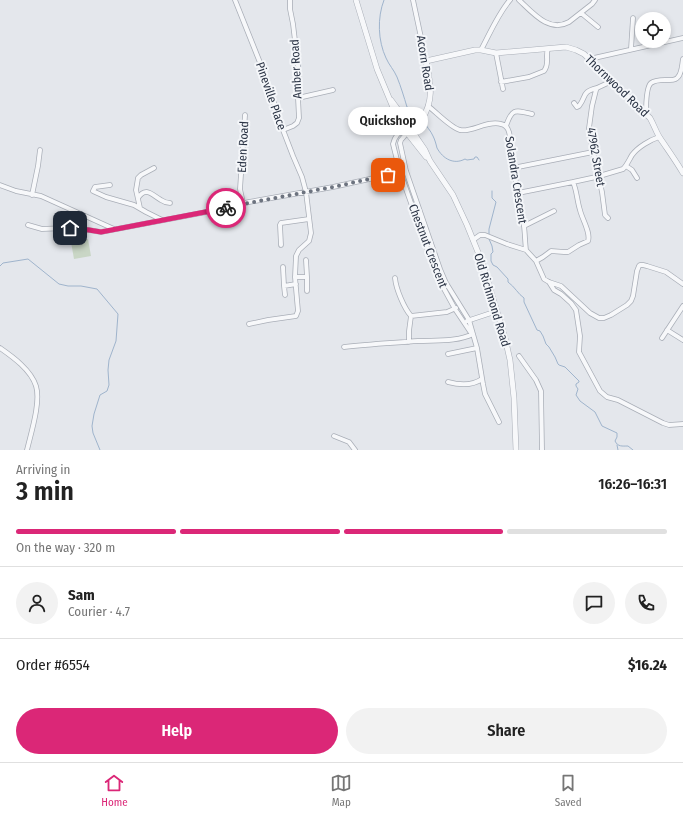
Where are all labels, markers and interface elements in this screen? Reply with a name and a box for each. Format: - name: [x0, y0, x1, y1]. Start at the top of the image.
- map controls: [635, 12, 671, 48]
- button: locate: [635, 12, 671, 48]
- street label: Acorn Road: [414, 34, 436, 92]
- street label: Amber Road: [287, 39, 305, 99]
- street label: Thornwood Road: [582, 52, 652, 120]
- street label: Pineville Place: [253, 60, 289, 132]
- callout: Quickshop: [348, 107, 428, 135]
- text: Quickshop: [360, 113, 416, 128]
- street label: Eden Road: [235, 121, 251, 173]
- street label: 47962 Street: [584, 126, 608, 188]
- street label: Solandra Crescent: [502, 135, 530, 225]
- pin: [371, 158, 405, 192]
- icon: bag: [377, 164, 399, 186]
- courier: [206, 188, 246, 228]
- icon: bike: [215, 197, 237, 219]
- street label: Chestnut Crescent: [406, 202, 450, 290]
- pin: [53, 211, 87, 245]
- icon: home: [59, 217, 81, 239]
- street label: Old Richmond Road: [471, 252, 513, 348]
- text: Arriving in: [16, 462, 70, 477]
- text: 16:26–16:31: [598, 475, 667, 493]
- text: 3 min: [16, 476, 74, 507]
- text: On the way · 320 m: [16, 540, 115, 555]
- button: person: [16, 582, 58, 624]
- button: chat: [573, 582, 615, 624]
- button: phone: [625, 582, 667, 624]
- text: Sam: [68, 586, 95, 604]
- text: Courier · 4.7: [68, 604, 130, 619]
- text: Order #6554: [16, 656, 90, 674]
- text: $16.24: [628, 656, 667, 674]
- button: Help: [16, 708, 338, 754]
- button: Share: [346, 708, 667, 754]
- tab: Home: [101, 772, 128, 809]
- tab: Map: [330, 772, 352, 809]
- tab: Saved: [555, 772, 582, 809]

